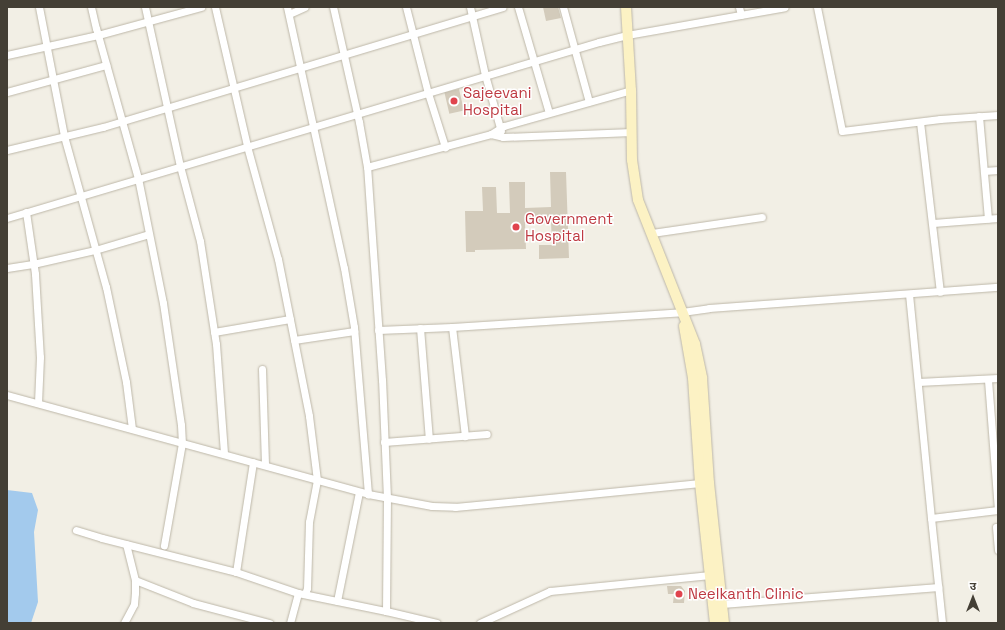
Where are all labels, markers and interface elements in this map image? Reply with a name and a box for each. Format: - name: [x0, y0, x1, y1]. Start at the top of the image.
- place label: Sajeevani Hospital: [463, 83, 531, 118]
- marker: Sajeevani Hospital: [448, 95, 460, 107]
- place label: Government Hospital: [525, 209, 613, 244]
- marker: Government Hospital: [510, 221, 522, 233]
- north arrow: [953, 578, 993, 618]
- text: उ: [970, 579, 976, 593]
- place label: Neelkanth Clinic: [688, 585, 804, 603]
- marker: Neelkanth Clinic: [673, 588, 685, 600]

